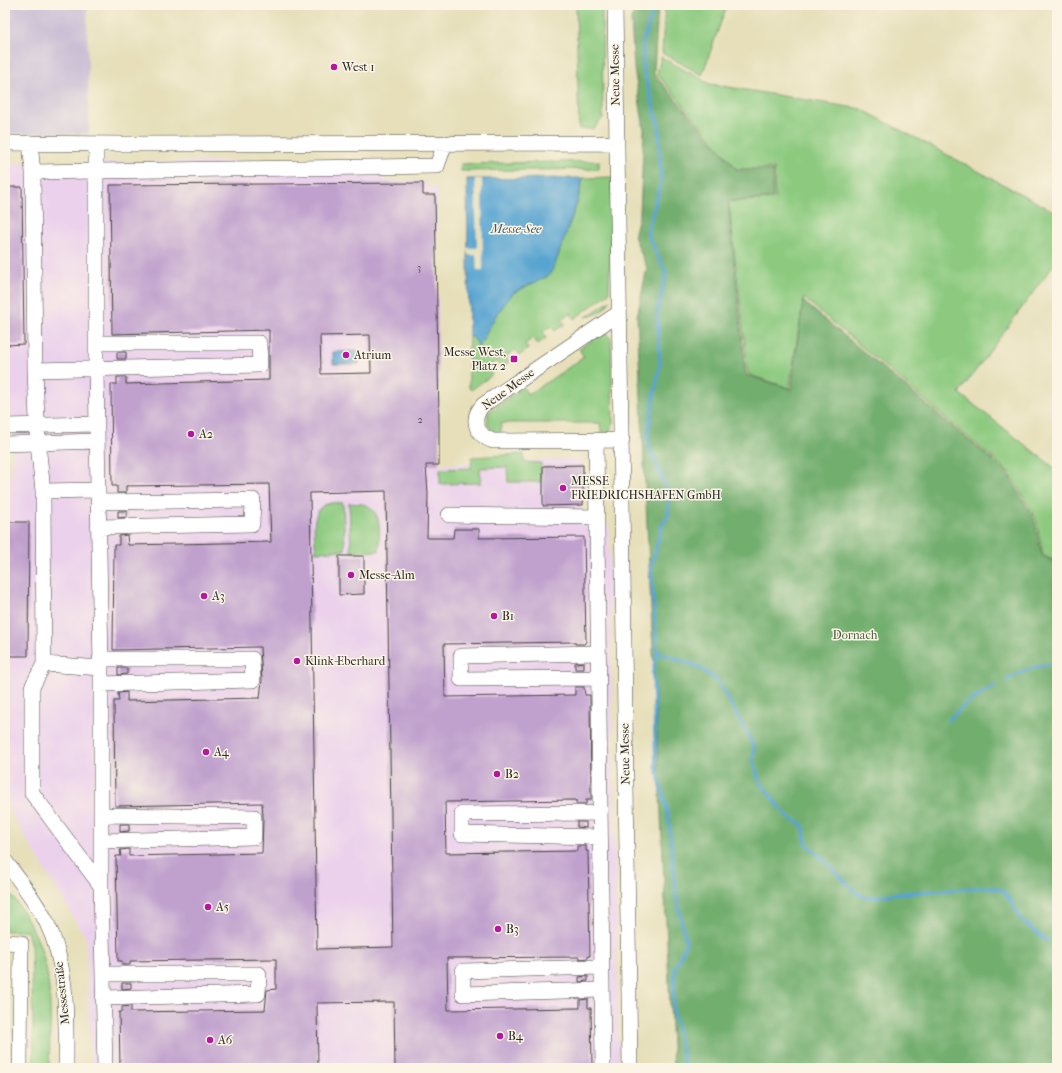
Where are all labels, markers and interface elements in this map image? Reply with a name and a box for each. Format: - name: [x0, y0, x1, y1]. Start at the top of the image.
- street label: Neue Messe: [607, 44, 623, 106]
- place label: West 1: [341, 60, 375, 74]
- marker: West 1: [329, 62, 339, 72]
- water label: Messe-See: [490, 221, 542, 236]
- house number: 3: [417, 262, 421, 274]
- place label: Messe West, Platz 2: [444, 345, 507, 373]
- place label: Atrium: [353, 348, 391, 362]
- marker: Atrium: [341, 350, 351, 360]
- marker: Messe West, Platz 2: [509, 354, 519, 364]
- street label: Neue Messe: [479, 365, 537, 413]
- house number: 2: [417, 414, 423, 426]
- place label: A2: [198, 427, 213, 441]
- marker: A2: [186, 429, 196, 439]
- place label: MESSE FRIEDRICHSHAFEN GmbH: [571, 474, 721, 502]
- marker: MESSE FRIEDRICHSHAFEN GmbH: [558, 483, 568, 493]
- place label: Messe-Alm: [359, 568, 415, 582]
- marker: Messe-Alm: [346, 570, 356, 580]
- place label: A3: [211, 589, 225, 603]
- marker: A3: [199, 591, 209, 601]
- place label: B1: [502, 609, 514, 623]
- marker: B1: [489, 611, 499, 621]
- park label: Dornach: [833, 628, 878, 642]
- place label: Klink-Eberhard: [305, 654, 386, 668]
- marker: Klink-Eberhard: [292, 656, 302, 666]
- street label: Neue Messe: [617, 723, 633, 785]
- place label: A4: [213, 745, 230, 759]
- marker: A4: [201, 747, 211, 757]
- place label: B2: [505, 767, 519, 781]
- marker: B2: [492, 769, 502, 779]
- place label: A5: [215, 900, 229, 914]
- marker: A5: [203, 902, 213, 912]
- place label: B3: [506, 922, 519, 936]
- marker: B3: [493, 924, 503, 934]
- street label: Messestraße: [52, 961, 72, 1025]
- place label: B4: [508, 1029, 524, 1043]
- marker: B4: [495, 1031, 505, 1041]
- place label: A6: [217, 1033, 233, 1047]
- marker: A6: [205, 1035, 215, 1045]

